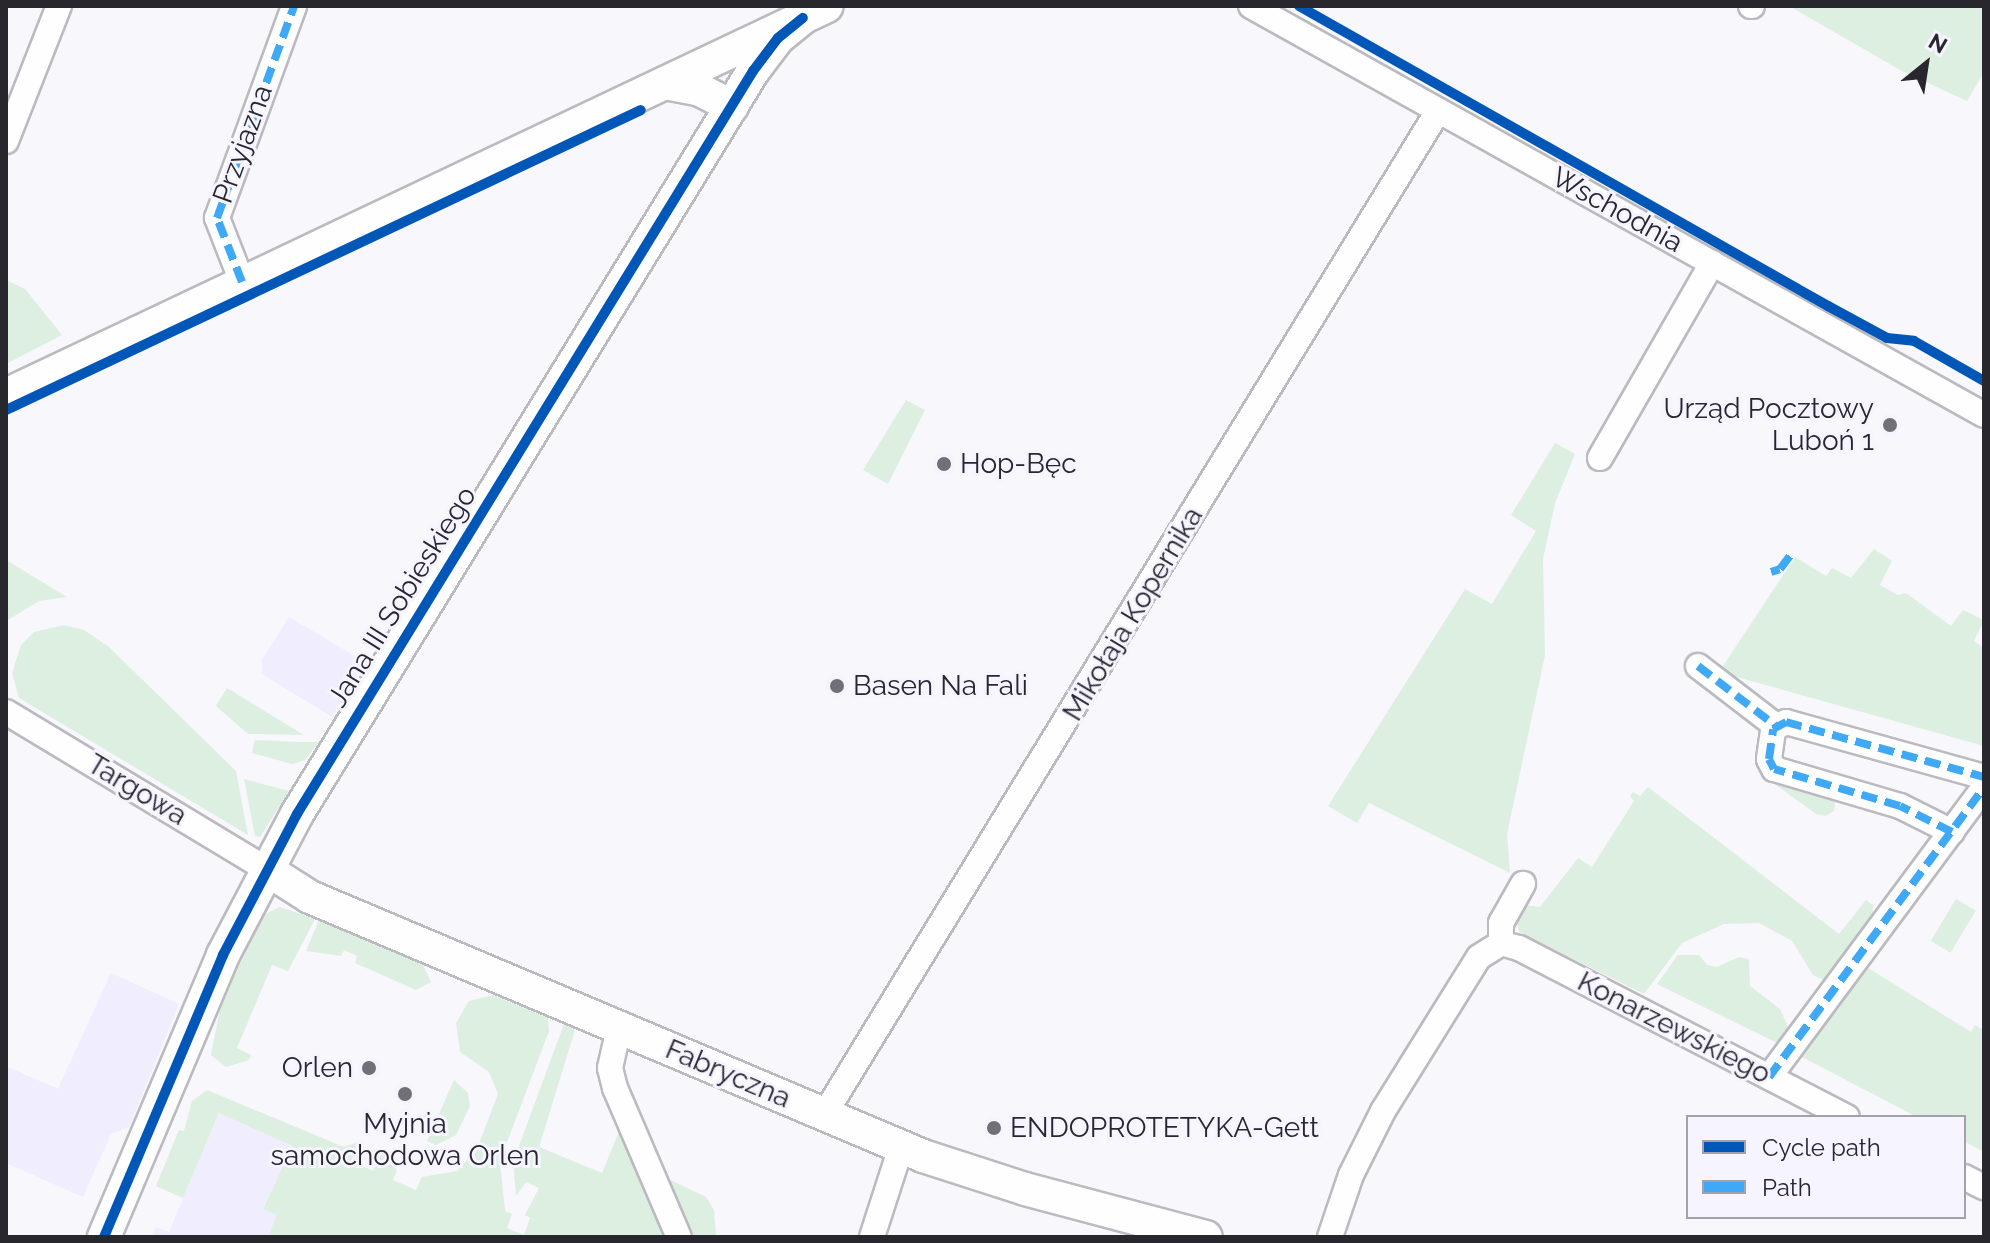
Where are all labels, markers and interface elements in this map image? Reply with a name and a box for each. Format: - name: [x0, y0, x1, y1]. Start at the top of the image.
- north arrow: [1886, 24, 1966, 104]
- text: N: [1924, 28, 1952, 59]
- street label: Przyjazna: [206, 80, 280, 208]
- street label: Wschodnia: [1546, 160, 1688, 260]
- place label: Urząd Pocztowy Luboń 1: [1663, 392, 1874, 458]
- marker: Urząd Pocztowy Luboń 1: [1881, 416, 1899, 434]
- place label: Hop-Bęc: [960, 447, 1077, 481]
- marker: Hop-Bęc: [935, 455, 953, 473]
- street label: Jana III Sobieskiego: [321, 481, 483, 713]
- street label: Mikołaja Kopernika: [1056, 501, 1210, 727]
- place label: Basen Na Fali: [853, 669, 1028, 703]
- marker: Basen Na Fali: [828, 677, 846, 695]
- street label: Targowa: [81, 747, 193, 833]
- street label: Konarzewskiego: [1572, 965, 1776, 1091]
- street label: Fabryczna: [660, 1033, 796, 1115]
- place label: Orlen: [282, 1051, 353, 1085]
- marker: Orlen: [360, 1059, 378, 1077]
- marker: Myjnia samochodowa Orlen: [396, 1085, 414, 1103]
- place label: Myjnia samochodowa Orlen: [270, 1107, 540, 1173]
- place label: ENDOPROTETYKA-Gett: [1010, 1111, 1319, 1145]
- legend: [1686, 1115, 1966, 1219]
- marker: ENDOPROTETYKA-Gett: [985, 1119, 1003, 1137]
- text: Cycle path: [1762, 1133, 1881, 1162]
- text: Path: [1762, 1173, 1812, 1202]

